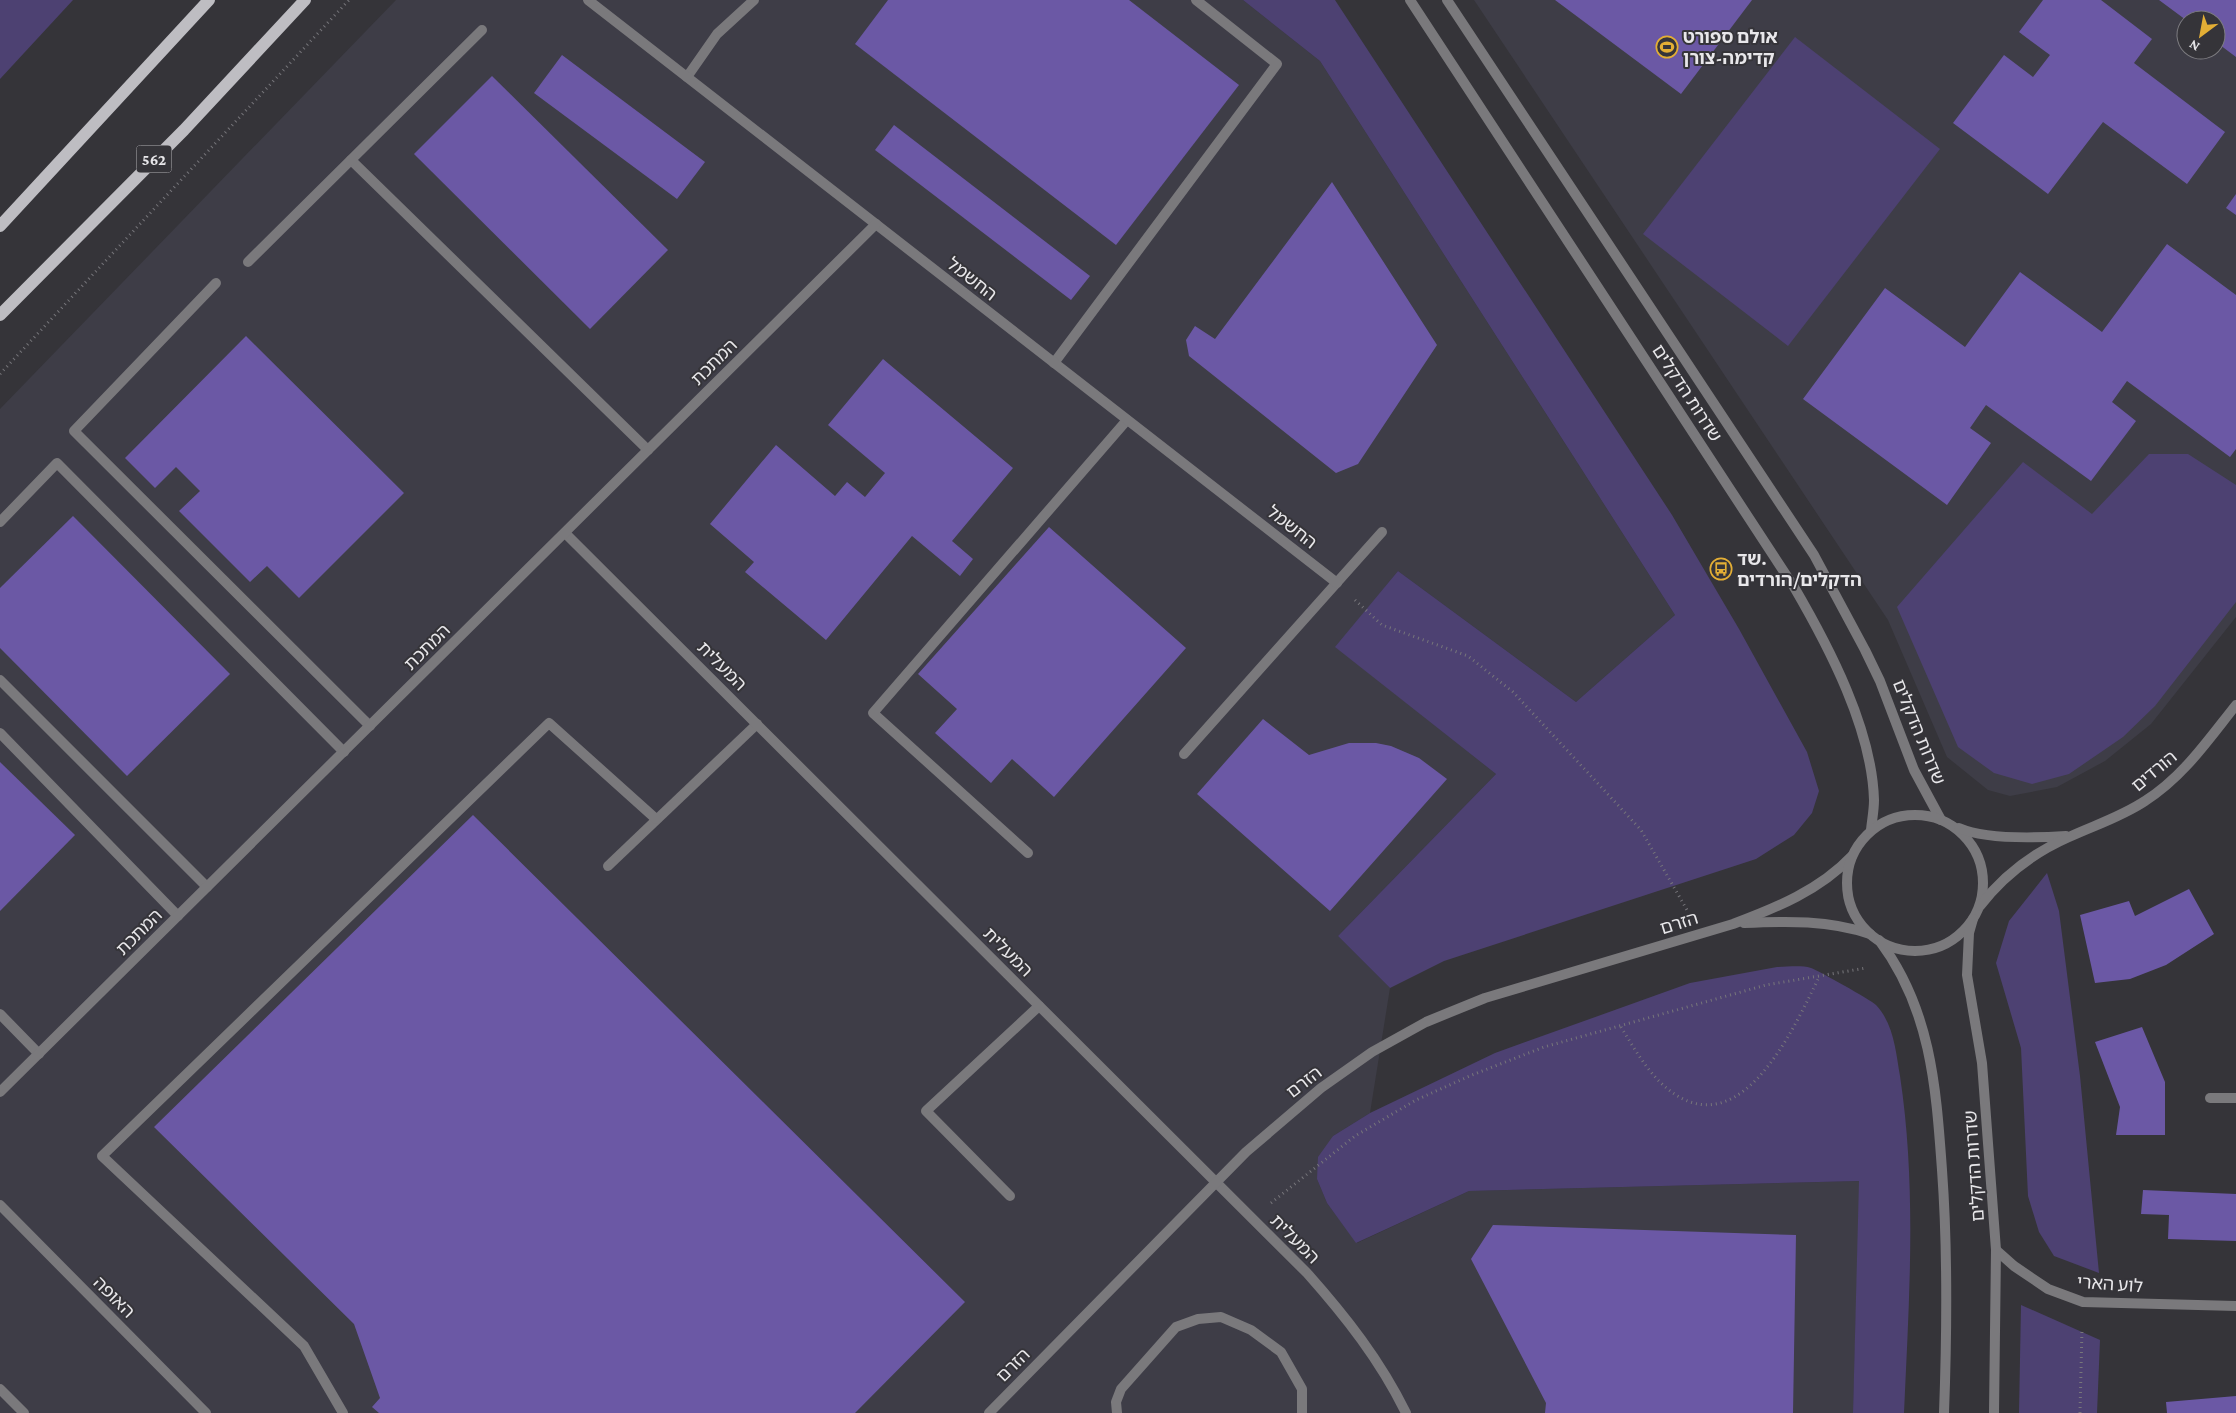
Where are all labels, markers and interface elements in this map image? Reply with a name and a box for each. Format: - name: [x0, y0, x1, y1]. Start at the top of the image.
- north arrow: [2176, 10, 2226, 60]
- place label: אולם ספורט קדימה-צורן: [1683, 27, 1778, 68]
- sports icon: אולם ספורט קדימה-צורן: [1655, 35, 1679, 59]
- text: N: [2185, 36, 2202, 55]
- road number: 562: [136, 146, 172, 172]
- street label: החשמל: [943, 253, 1001, 305]
- street label: המתכת: [687, 335, 741, 389]
- street label: שדרות הדקלים: [1648, 341, 1726, 445]
- street label: החשמל: [1263, 501, 1321, 553]
- place label: שד. הדקלים/הורדים: [1737, 549, 1862, 590]
- bus stop icon: שד. הדקלים/הורדים: [1709, 557, 1733, 581]
- street label: המתכת: [400, 620, 454, 674]
- street label: המעלית: [694, 638, 750, 694]
- street label: שדרות הדקלים: [1889, 677, 1949, 787]
- street label: הורדים: [2127, 746, 2181, 796]
- street label: המתכת: [112, 905, 166, 959]
- street label: הזרם: [1657, 908, 1701, 938]
- street label: המעלית: [980, 924, 1036, 980]
- street label: הזרם: [1282, 1062, 1326, 1102]
- street label: שדרות הדקלים: [1960, 1110, 1988, 1222]
- street label: המעלית: [1267, 1211, 1323, 1267]
- street label: האופה: [89, 1272, 139, 1322]
- street label: לוע הארי: [2076, 1272, 2144, 1296]
- street label: הזרם: [992, 1344, 1034, 1386]

